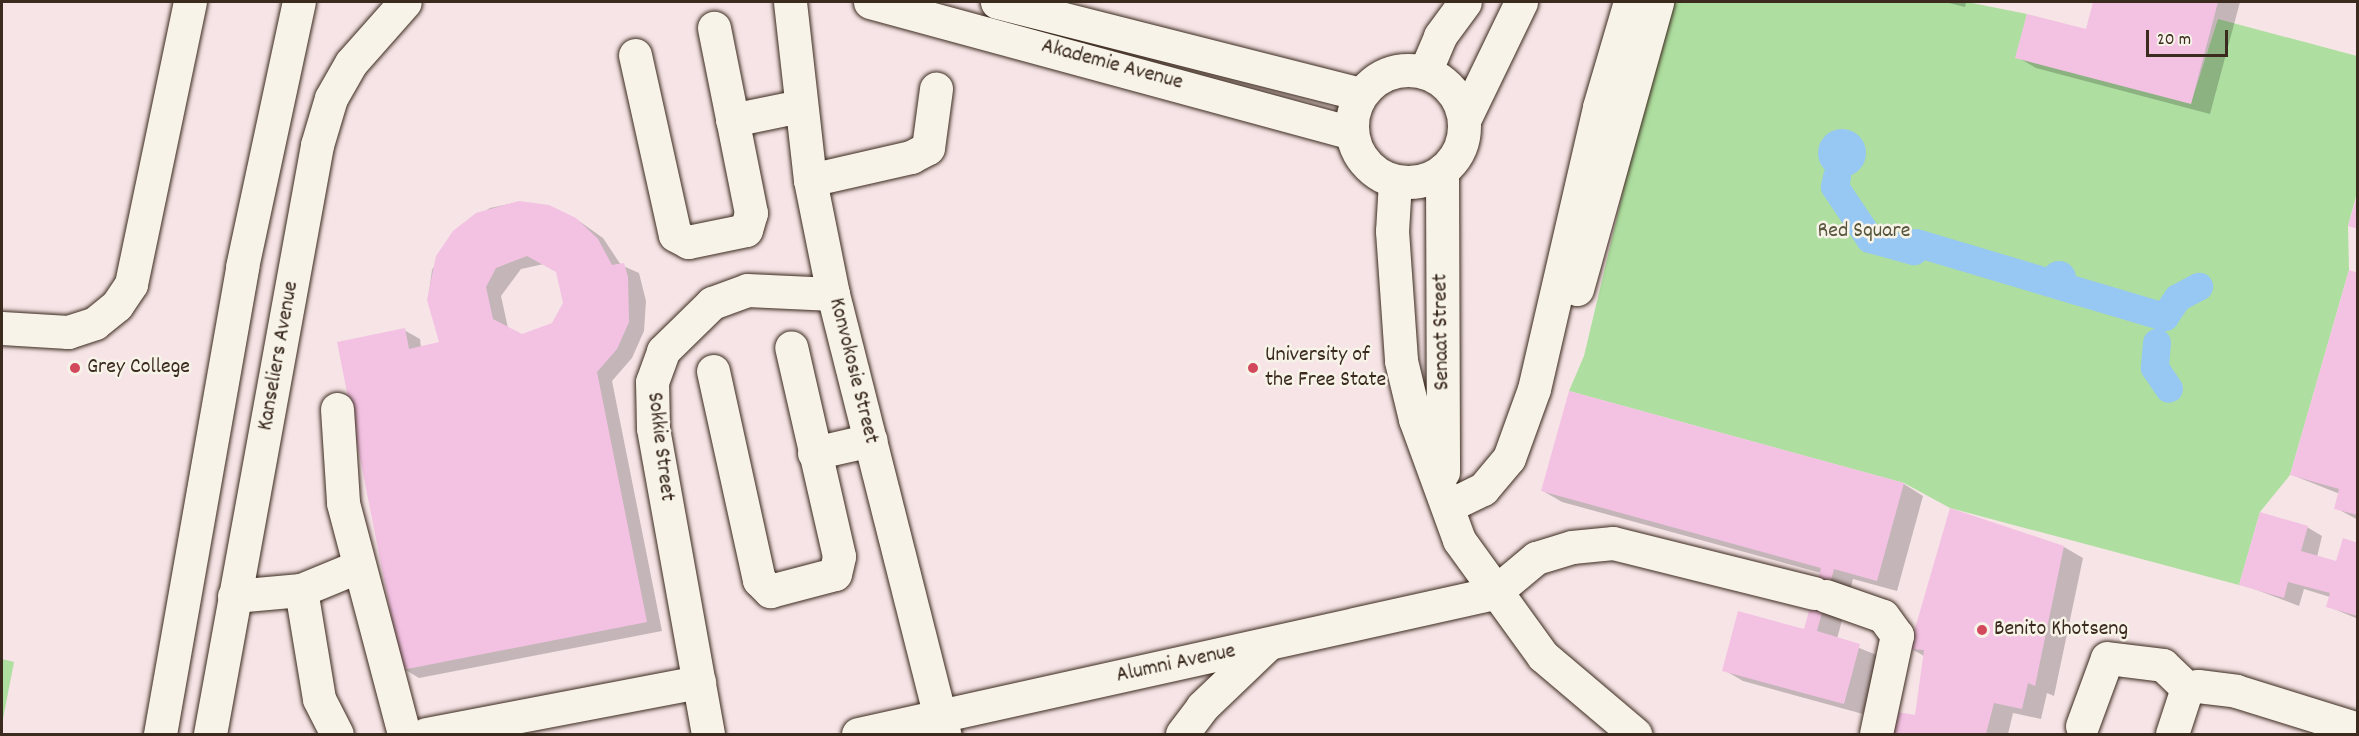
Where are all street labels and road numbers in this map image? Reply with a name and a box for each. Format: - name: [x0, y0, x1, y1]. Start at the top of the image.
- street label: Akademie Avenue: [1038, 33, 1186, 97]
- street label: Senaat Street: [1428, 273, 1456, 391]
- street label: Kanseliers Avenue: [253, 279, 305, 433]
- street label: Konvokosie Street: [822, 295, 884, 447]
- street label: Sokkie Street: [640, 391, 680, 503]
- street label: Alumni Avenue: [1114, 638, 1238, 690]

